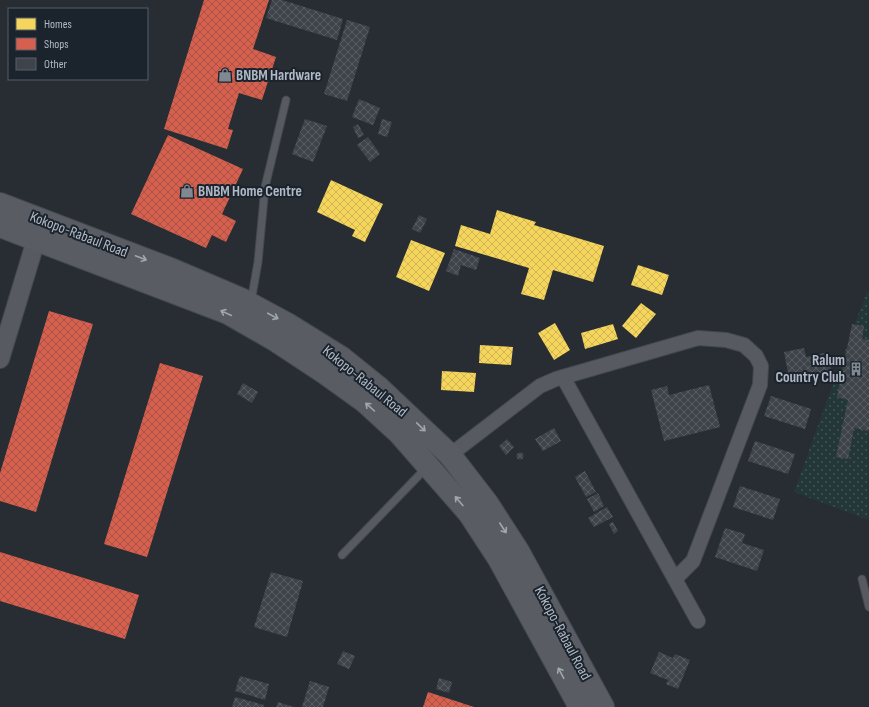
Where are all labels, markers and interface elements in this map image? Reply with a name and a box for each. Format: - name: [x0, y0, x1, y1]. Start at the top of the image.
- legend: [8, 8, 148, 80]
- text: Homes: [44, 17, 72, 32]
- text: Shops: [44, 37, 69, 52]
- text: Other: [44, 57, 68, 72]
- place label: BNBM Hardware: [236, 66, 321, 85]
- shop icon: BNBM Hardware: [217, 67, 233, 83]
- place label: BNBM Home Centre: [198, 182, 302, 201]
- shop icon: BNBM Home Centre: [179, 183, 195, 199]
- street label: Kokopo-Rabaul Road: [27, 207, 130, 262]
- one-way arrow: [135, 255, 148, 262]
- one-way arrow: [221, 309, 233, 316]
- one-way arrow: [266, 313, 278, 320]
- street label: Kokopo-Rabaul Road: [319, 341, 411, 421]
- place label: Ralum Country Club: [775, 351, 845, 387]
- building icon: Ralum Country Club: [848, 361, 864, 377]
- one-way arrow: [365, 402, 375, 412]
- one-way arrow: [416, 422, 426, 432]
- one-way arrow: [455, 496, 464, 507]
- one-way arrow: [499, 522, 507, 533]
- street label: Kokopo-Rabaul Road: [530, 583, 595, 683]
- one-way arrow: [557, 667, 564, 679]

